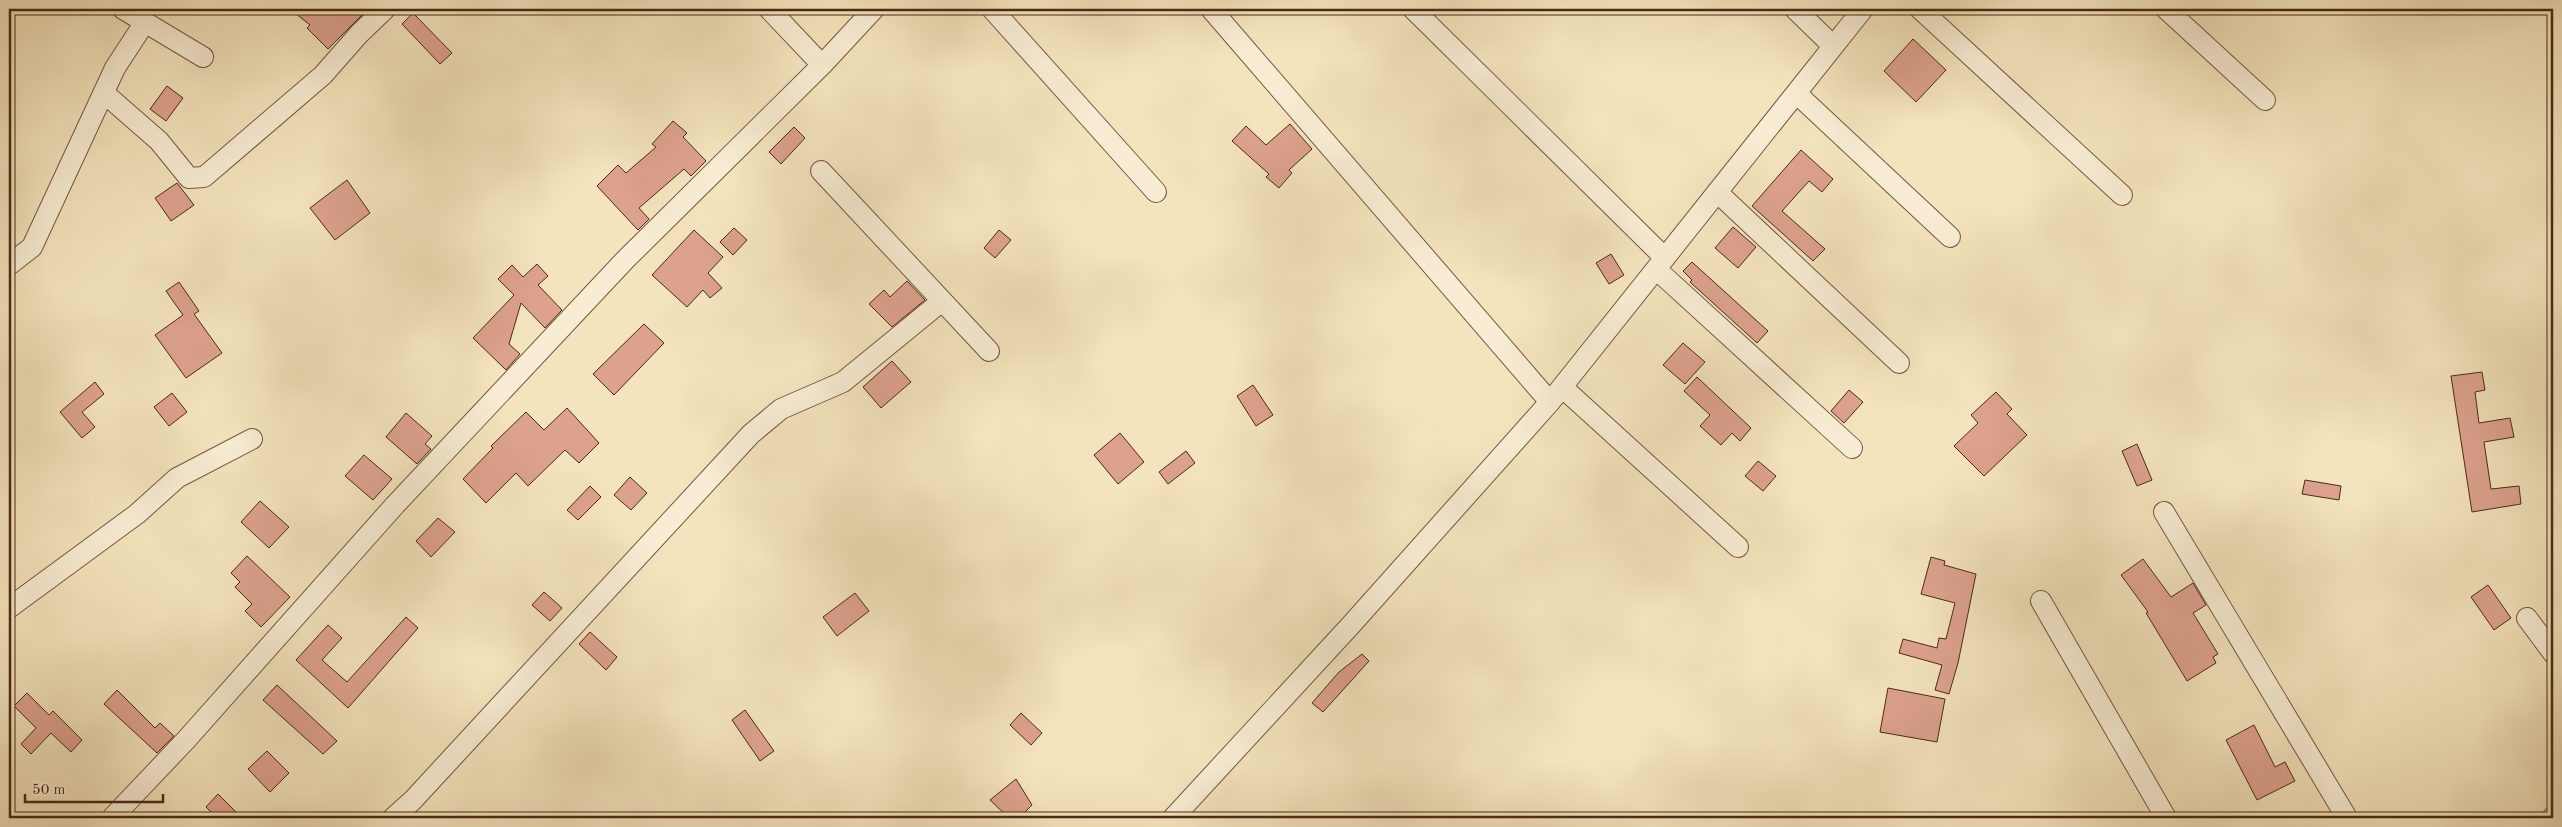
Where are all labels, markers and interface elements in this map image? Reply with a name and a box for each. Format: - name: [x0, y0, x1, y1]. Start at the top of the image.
- scale bar: [25, 772, 162, 804]
- text: 50 m: [32, 783, 66, 798]

